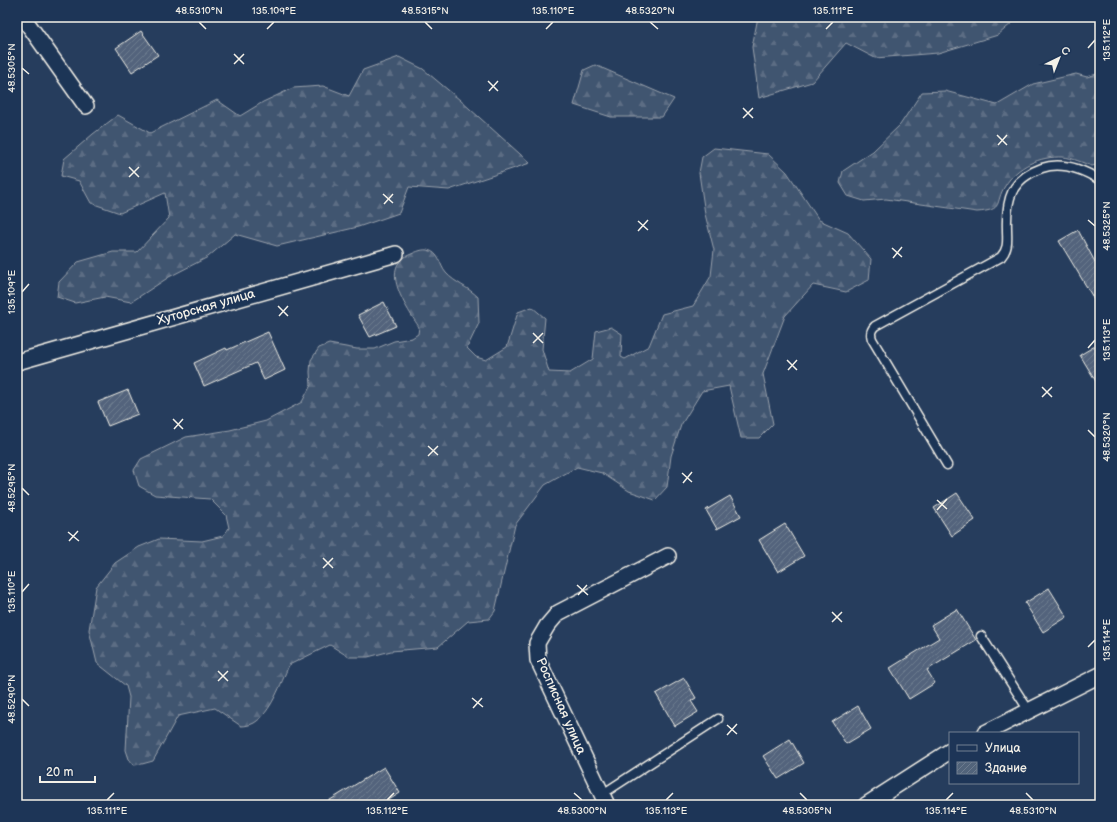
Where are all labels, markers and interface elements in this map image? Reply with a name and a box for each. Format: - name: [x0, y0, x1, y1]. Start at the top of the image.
- text: 48.5310°N: [175, 5, 223, 17]
- text: 135.109°E: [252, 5, 297, 17]
- text: 48.5315°N: [401, 5, 449, 17]
- text: 135.110°E: [532, 5, 575, 17]
- text: 48.5320°N: [625, 5, 675, 17]
- text: 135.111°E: [813, 5, 854, 17]
- text: 135.112°E: [1101, 18, 1113, 61]
- north arrow: [1039, 38, 1079, 78]
- text: 48.5305°N: [6, 43, 18, 93]
- text: С: [1058, 44, 1073, 59]
- text: 48.5325°N: [1101, 201, 1113, 251]
- text: 135.109°E: [6, 269, 18, 314]
- street label: Хуторская улица: [155, 285, 257, 329]
- text: 135.113°E: [1101, 318, 1113, 361]
- text: 48.5320°N: [1101, 412, 1113, 462]
- text: 48.5295°N: [6, 463, 18, 513]
- text: 135.110°E: [6, 570, 18, 613]
- text: 135.114°E: [1101, 618, 1113, 661]
- street label: Росписная улица: [532, 655, 590, 757]
- text: 48.5290°N: [6, 674, 18, 724]
- legend: [949, 732, 1079, 784]
- text: Улица: [985, 741, 1021, 756]
- scale bar: [40, 758, 95, 784]
- text: Здание: [985, 761, 1027, 776]
- text: 20 m: [46, 765, 73, 780]
- text: 135.111°E: [87, 805, 128, 817]
- text: 135.112°E: [366, 805, 409, 817]
- text: 48.5300°N: [557, 805, 607, 817]
- text: 135.113°E: [645, 805, 688, 817]
- text: 48.5305°N: [782, 805, 832, 817]
- text: 135.114°E: [925, 805, 968, 817]
- text: 48.5310°N: [1009, 805, 1057, 817]

